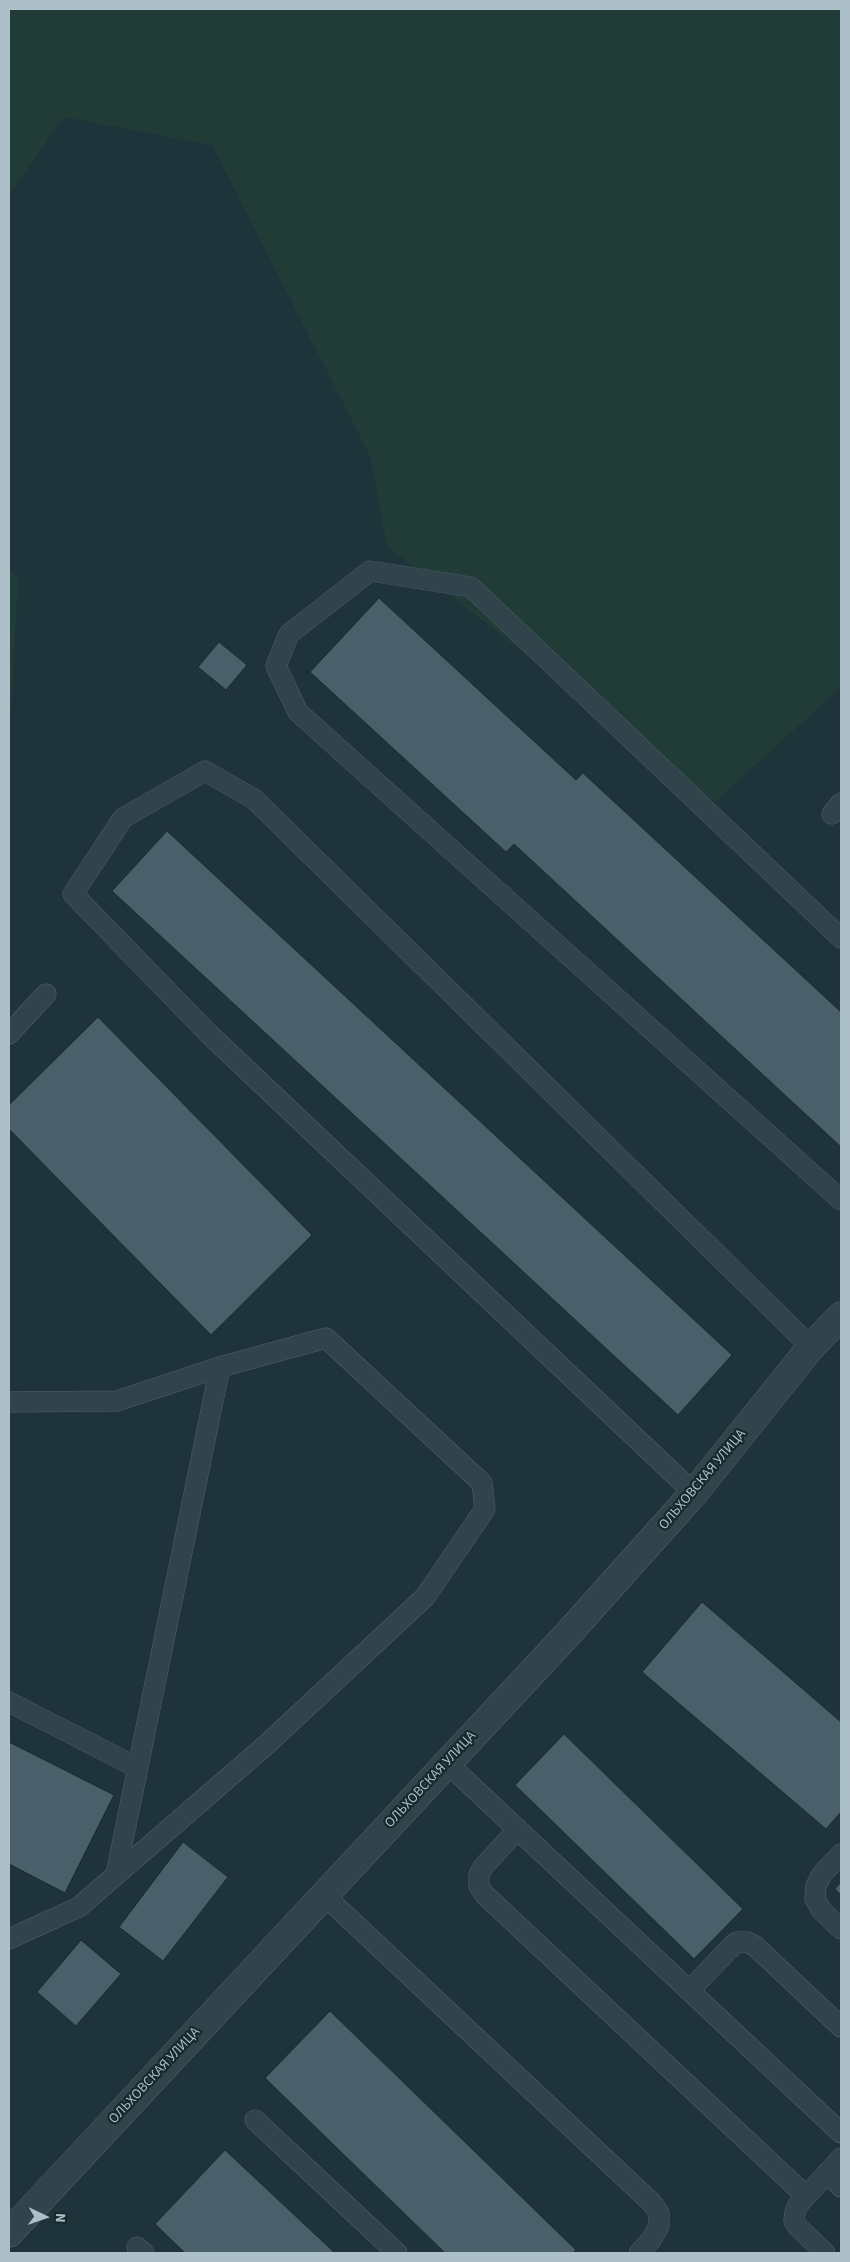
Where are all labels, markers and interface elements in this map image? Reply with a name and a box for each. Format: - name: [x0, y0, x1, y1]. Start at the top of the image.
- street label: ОЛЬХОВСКАЯ УЛИЦА: [656, 1426, 750, 1534]
- street label: ОЛЬХОВСКАЯ УЛИЦА: [382, 1728, 480, 1832]
- street label: ОЛЬХОВСКАЯ УЛИЦА: [106, 2024, 204, 2128]
- north arrow: [20, 2192, 70, 2242]
- text: N: [50, 2213, 70, 2223]

